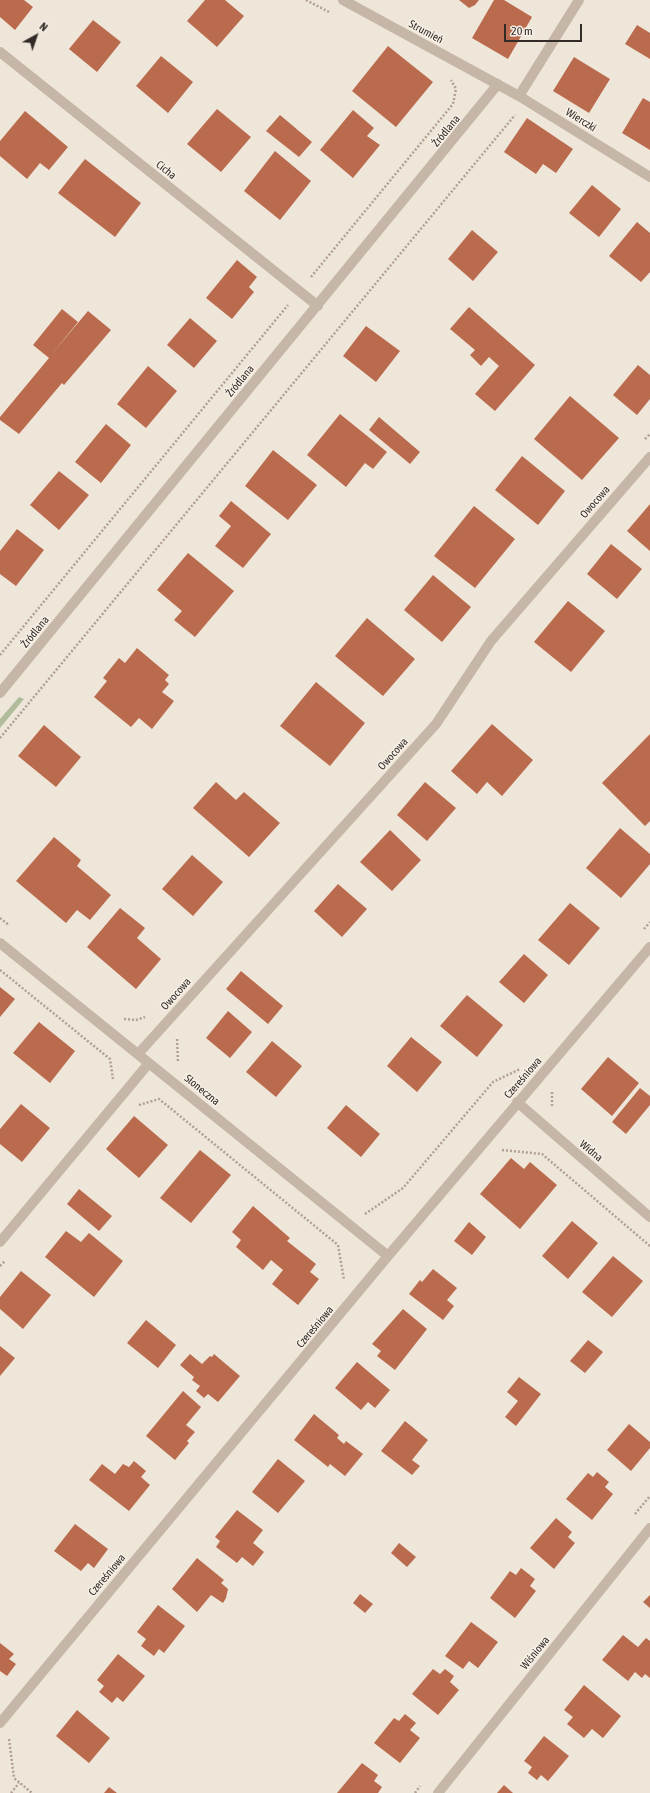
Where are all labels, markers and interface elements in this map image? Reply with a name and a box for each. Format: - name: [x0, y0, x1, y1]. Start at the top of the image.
- north arrow: [16, 16, 56, 56]
- scale bar: [506, 16, 584, 42]
- street label: Strumień: [407, 17, 445, 47]
- text: N: [37, 20, 50, 33]
- text: 20 m: [511, 24, 533, 38]
- street label: Wierczki: [563, 105, 599, 135]
- street label: Źródlana: [429, 112, 463, 150]
- street label: Cicha: [153, 158, 179, 182]
- street label: Źródlana: [223, 362, 257, 400]
- street label: Owocowa: [577, 483, 613, 521]
- street label: Źródlana: [18, 613, 52, 651]
- street label: Owocowa: [375, 735, 411, 773]
- street label: Owocowa: [158, 975, 194, 1013]
- street label: Czereśniowa: [501, 1055, 545, 1101]
- street label: Słoneczna: [182, 1072, 222, 1108]
- street label: Widna: [577, 1138, 605, 1164]
- street label: Czereśniowa: [294, 1303, 336, 1351]
- street label: Czereśniowa: [86, 1551, 128, 1599]
- street label: Wiśniowa: [518, 1634, 552, 1672]

